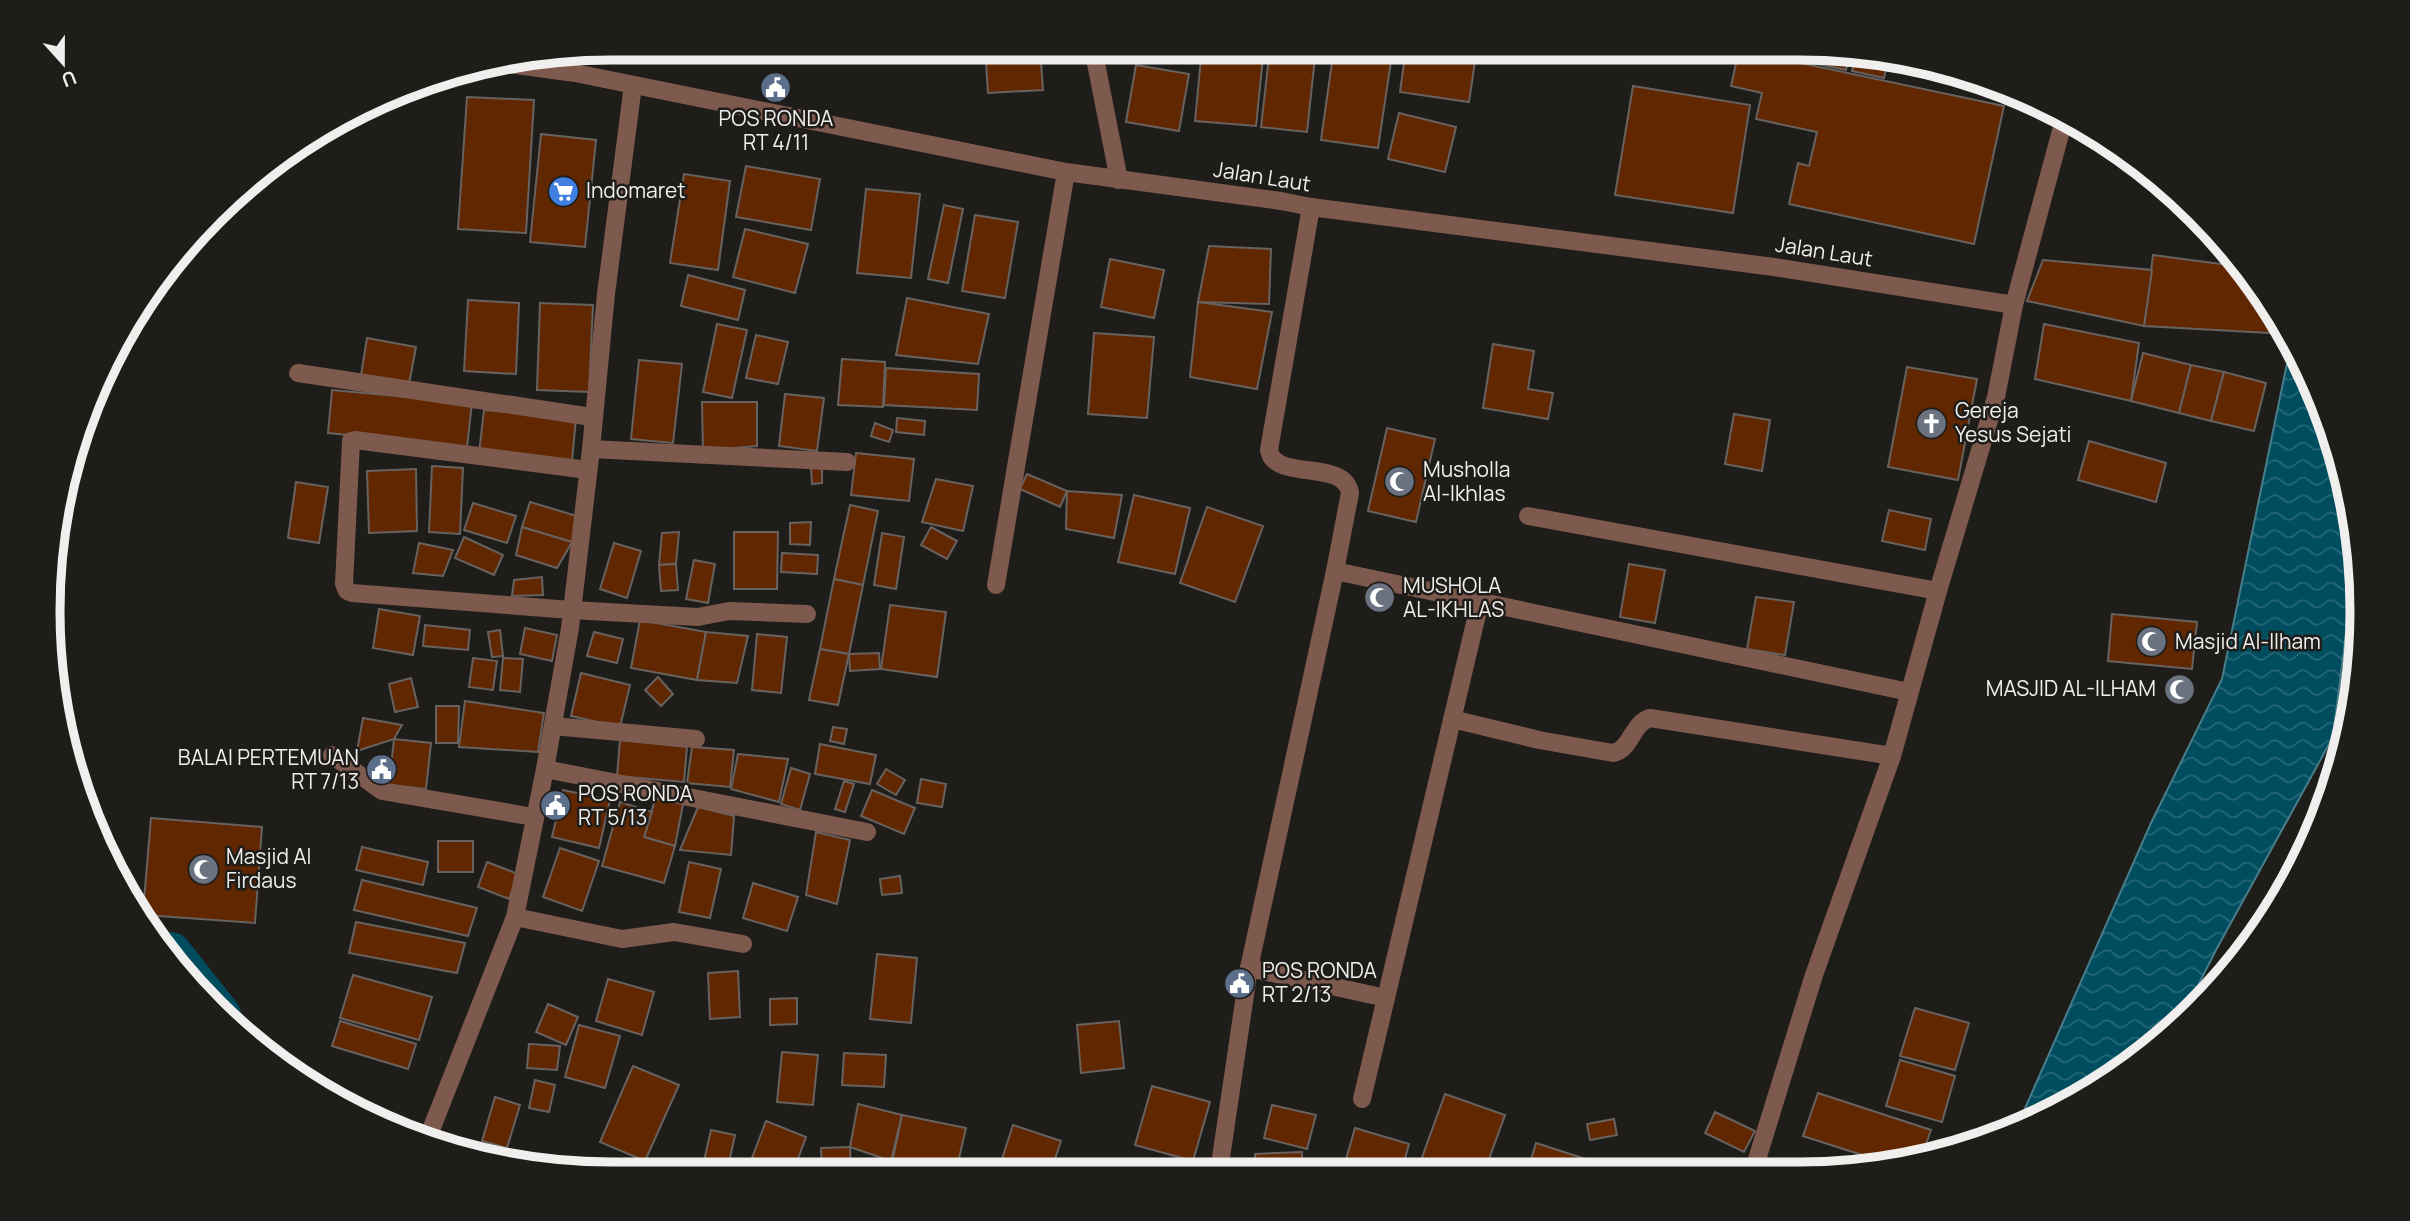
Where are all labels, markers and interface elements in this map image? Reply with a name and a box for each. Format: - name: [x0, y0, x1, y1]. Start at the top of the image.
- north arrow: [28, 28, 98, 98]
- text: U: [58, 64, 80, 93]
- public building icon: POS RONDA RT 4/11: [759, 70, 793, 104]
- place label: POS RONDA RT 4/11: [719, 104, 833, 156]
- street label: Jalan Laut: [1212, 155, 1313, 197]
- supermarket icon: Indomaret: [546, 174, 580, 208]
- place label: Indomaret: [586, 176, 686, 204]
- street label: Jalan Laut: [1774, 230, 1875, 272]
- place label: Gereja Yesus Sejati: [1955, 396, 2071, 448]
- church icon: Gereja Yesus Sejati: [1915, 406, 1949, 440]
- place label: Musholla Al-Ikhlas: [1423, 455, 1511, 507]
- mosque icon: Musholla Al-Ikhlas: [1383, 465, 1417, 499]
- place label: MUSHOLA AL-IKHLAS: [1403, 571, 1504, 623]
- mosque icon: MUSHOLA AL-IKHLAS: [1363, 581, 1397, 615]
- mosque icon: Masjid Al-Ilham: [2135, 625, 2169, 659]
- place label: Masjid Al-Ilham: [2175, 627, 2321, 655]
- mosque icon: MASJID AL-ILHAM: [2162, 672, 2196, 706]
- place label: MASJID AL-ILHAM: [1986, 674, 2156, 702]
- place label: BALAI PERTEMUAN RT 7/13: [178, 743, 359, 795]
- public building icon: BALAI PERTEMUAN RT 7/13: [365, 753, 399, 787]
- place label: POS RONDA RT 5/13: [578, 779, 693, 831]
- public building icon: POS RONDA RT 5/13: [538, 789, 572, 823]
- place label: Masjid Al Firdaus: [226, 842, 311, 894]
- mosque icon: Masjid Al Firdaus: [186, 852, 220, 886]
- place label: POS RONDA RT 2/13: [1262, 956, 1377, 1008]
- public building icon: POS RONDA RT 2/13: [1222, 966, 1256, 1000]

